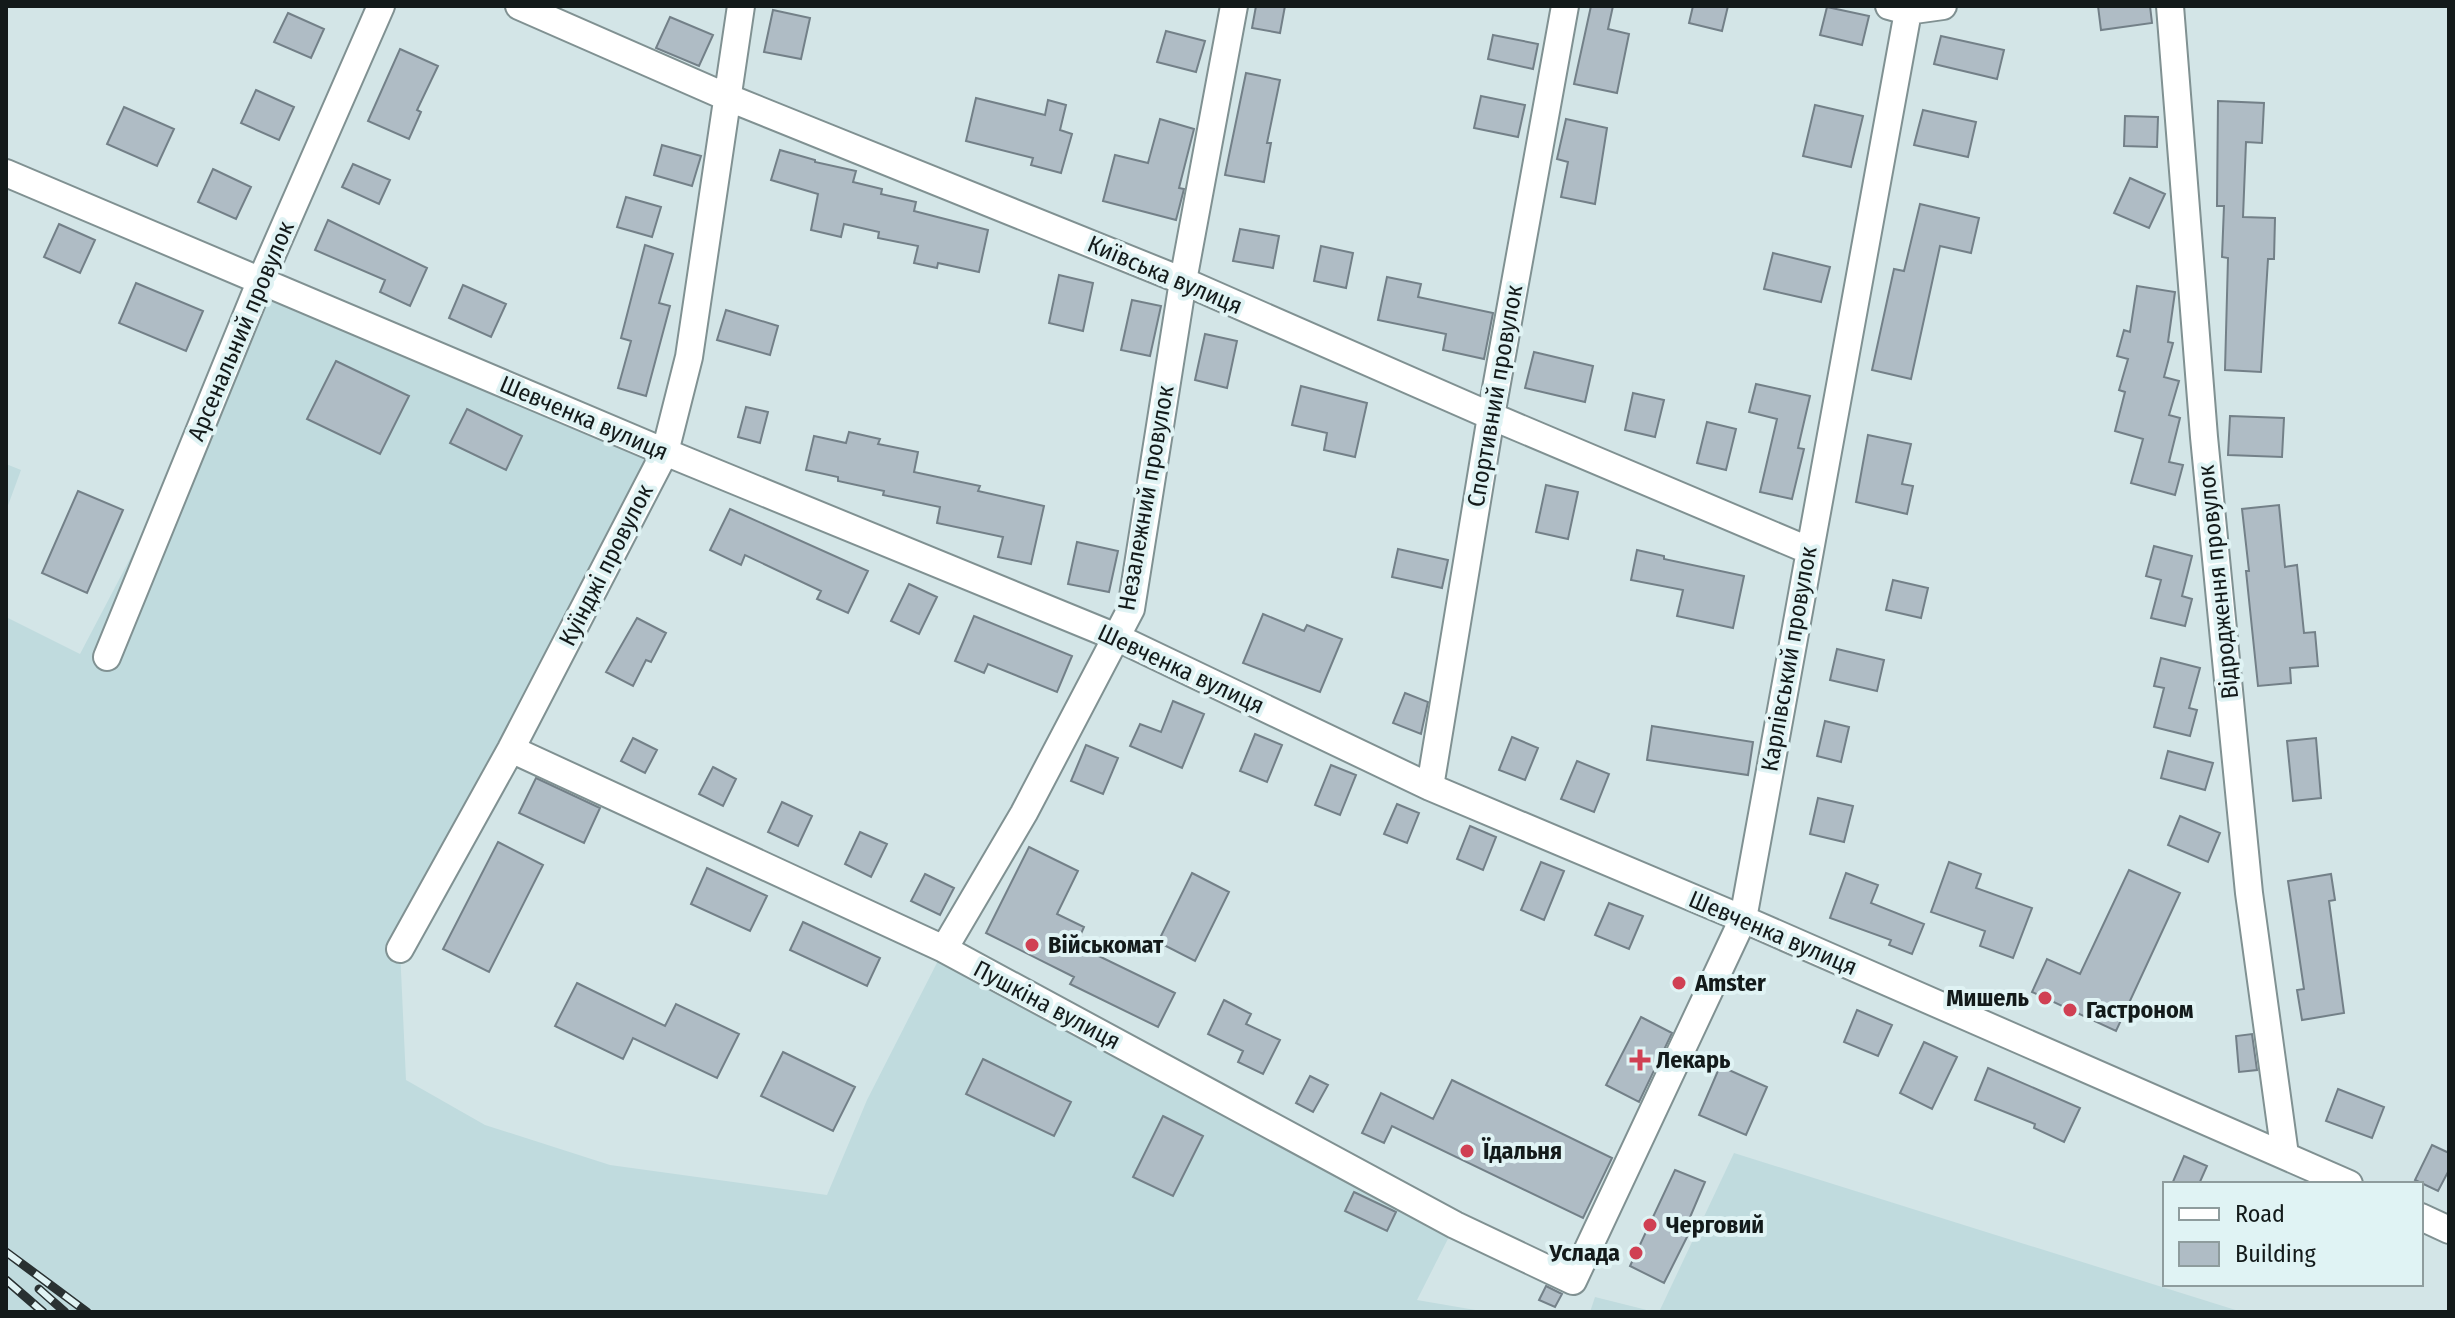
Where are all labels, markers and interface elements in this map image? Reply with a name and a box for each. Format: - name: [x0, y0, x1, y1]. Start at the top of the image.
- street label: Арсенальний провулок: [182, 216, 300, 445]
- street label: Київська вулиця: [1083, 230, 1247, 320]
- street label: Спортивний провулок: [1462, 282, 1528, 509]
- street label: Шевченка вулиця: [496, 370, 672, 466]
- street label: Незалежний провулок: [1112, 383, 1180, 613]
- street label: Відродження провулок: [2192, 463, 2244, 700]
- street label: Куїнджі провулок: [553, 479, 659, 651]
- street label: Карлівський провулок: [1755, 544, 1823, 774]
- street label: Шевченка вулиця: [1093, 618, 1269, 720]
- street label: Шевченка вулиця: [1685, 885, 1861, 981]
- place label: Військомат: [1048, 931, 1164, 959]
- marker: Військомат: [1023, 936, 1041, 954]
- street label: Пушкіна вулиця: [969, 955, 1125, 1055]
- place label: Amster: [1694, 969, 1766, 997]
- marker: Amster: [1670, 974, 1688, 992]
- place label: Мишель: [1946, 984, 2030, 1012]
- marker: Мишель: [2036, 989, 2054, 1007]
- place label: Гастроном: [2086, 996, 2194, 1024]
- marker: Гастроном: [2061, 1001, 2079, 1019]
- place label: Лекарь: [1656, 1046, 1731, 1074]
- marker: Лекарь: [1631, 1051, 1649, 1069]
- place label: Їдальня: [1481, 1137, 1562, 1165]
- marker: Їдальня: [1458, 1142, 1476, 1160]
- legend: [2163, 1182, 2423, 1286]
- text: Road: [2235, 1200, 2285, 1228]
- place label: Черговий: [1666, 1211, 1764, 1239]
- marker: Черговий: [1641, 1216, 1659, 1234]
- place label: Услада: [1549, 1239, 1620, 1267]
- text: Building: [2235, 1240, 2317, 1268]
- marker: Услада: [1627, 1244, 1645, 1262]

